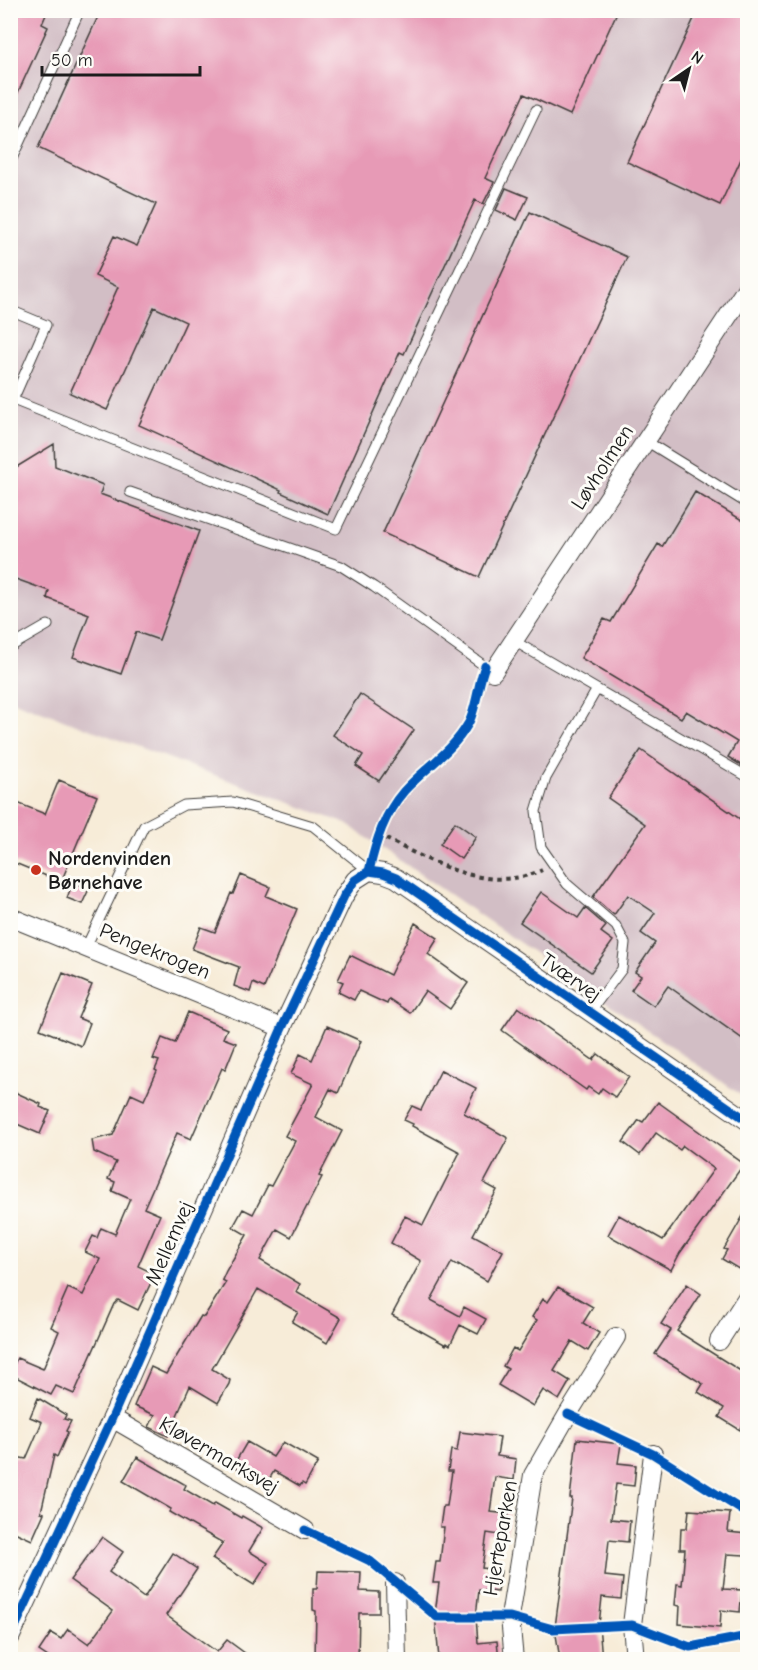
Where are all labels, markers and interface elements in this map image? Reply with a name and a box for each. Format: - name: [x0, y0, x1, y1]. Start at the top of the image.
- scale bar: [42, 39, 200, 77]
- north arrow: [659, 39, 719, 99]
- text: N: [688, 47, 706, 68]
- text: 50 m: [51, 50, 93, 71]
- street label: Løvholmen: [566, 420, 638, 514]
- place label: Nordenvinden Børnehave: [48, 846, 171, 894]
- marker: Nordenvinden Børnehave: [29, 863, 43, 877]
- street label: Pengekrogen: [96, 918, 214, 984]
- street label: Tværvej: [536, 947, 606, 1007]
- street label: Mellemvej: [140, 1197, 198, 1289]
- street label: Kløvermarksvej: [155, 1411, 283, 1499]
- street label: Hjerteparken: [478, 1478, 522, 1598]

